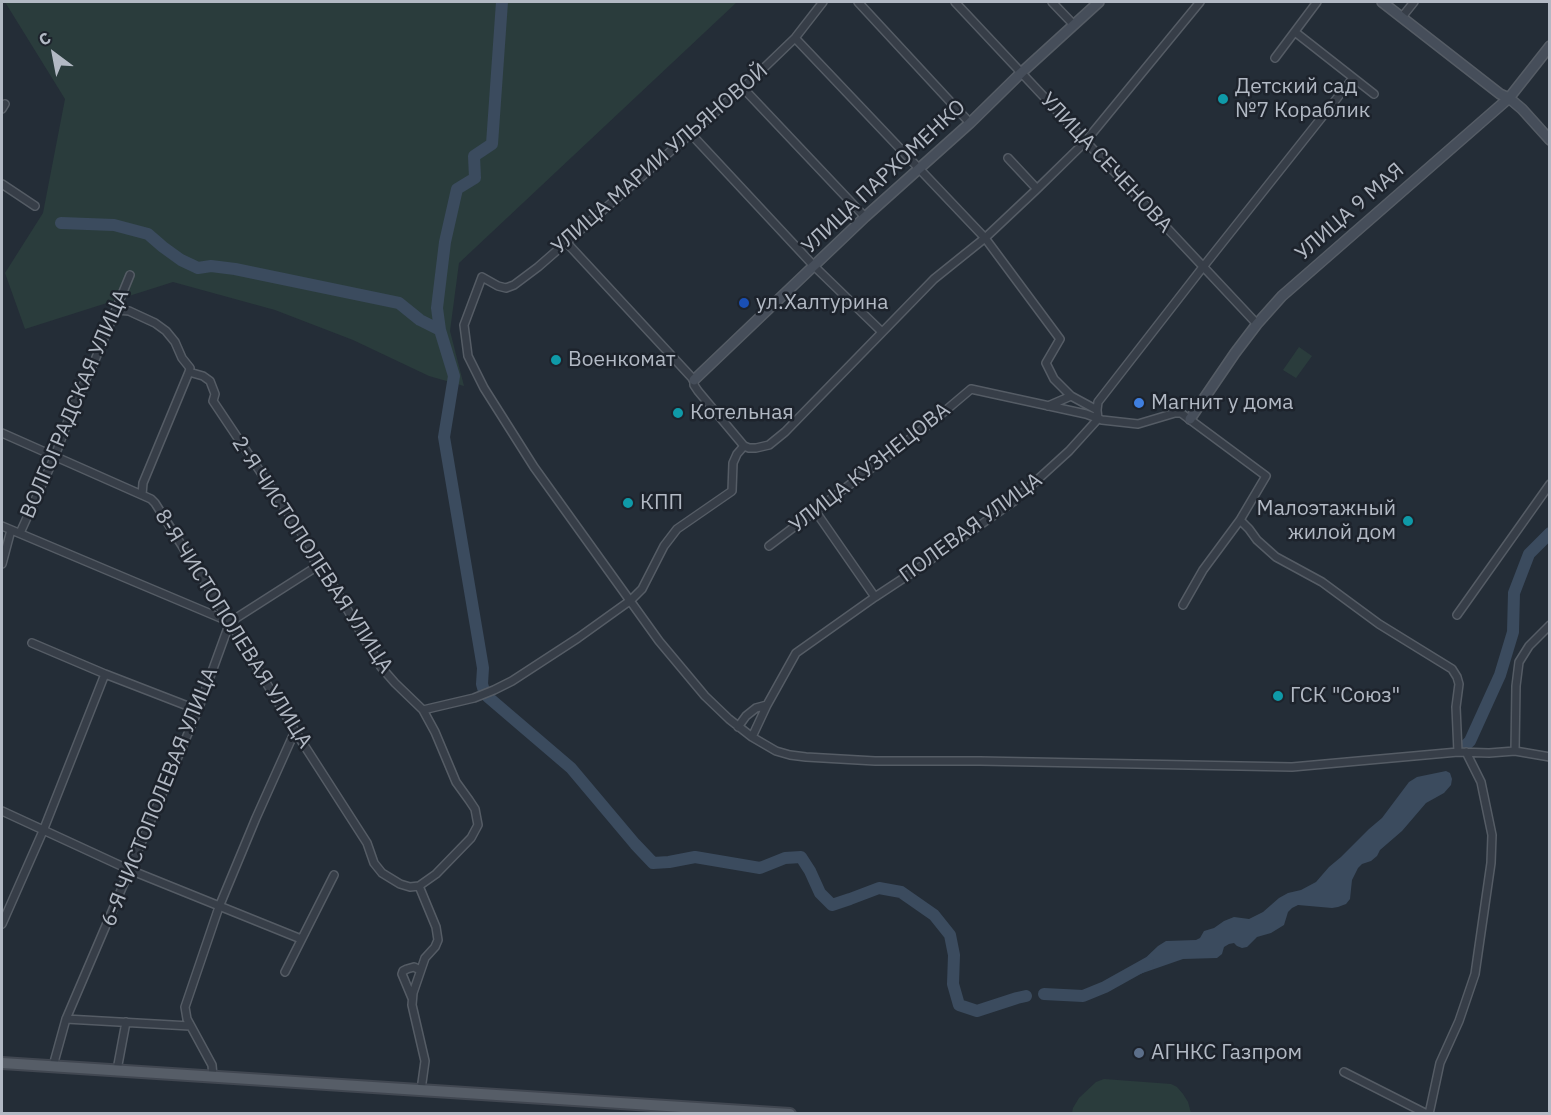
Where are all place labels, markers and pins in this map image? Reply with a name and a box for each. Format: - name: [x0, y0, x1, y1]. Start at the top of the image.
- place label: Детский сад №7 Кораблик: [1235, 74, 1370, 124]
- marker: Детский сад №7 Кораблик: [1216, 92, 1230, 106]
- place label: ул.Халтурина: [756, 290, 889, 316]
- marker: ул.Халтурина: [737, 296, 751, 310]
- place label: Военкомат: [568, 347, 676, 373]
- marker: Военкомат: [549, 353, 563, 367]
- place label: Магнит у дома: [1151, 390, 1294, 416]
- marker: Магнит у дома: [1132, 396, 1146, 410]
- place label: Котельная: [690, 400, 794, 426]
- marker: Котельная: [671, 406, 685, 420]
- place label: КПП: [640, 490, 683, 516]
- marker: КПП: [621, 496, 635, 510]
- place label: Малоэтажный жилой дом: [1257, 496, 1396, 546]
- marker: Малоэтажный жилой дом: [1401, 514, 1415, 528]
- place label: ГСК "Союз": [1290, 683, 1400, 709]
- marker: ГСК "Союз": [1271, 689, 1285, 703]
- place label: АГНКС Газпром: [1151, 1040, 1302, 1066]
- marker: АГНКС Газпром: [1132, 1046, 1146, 1060]

